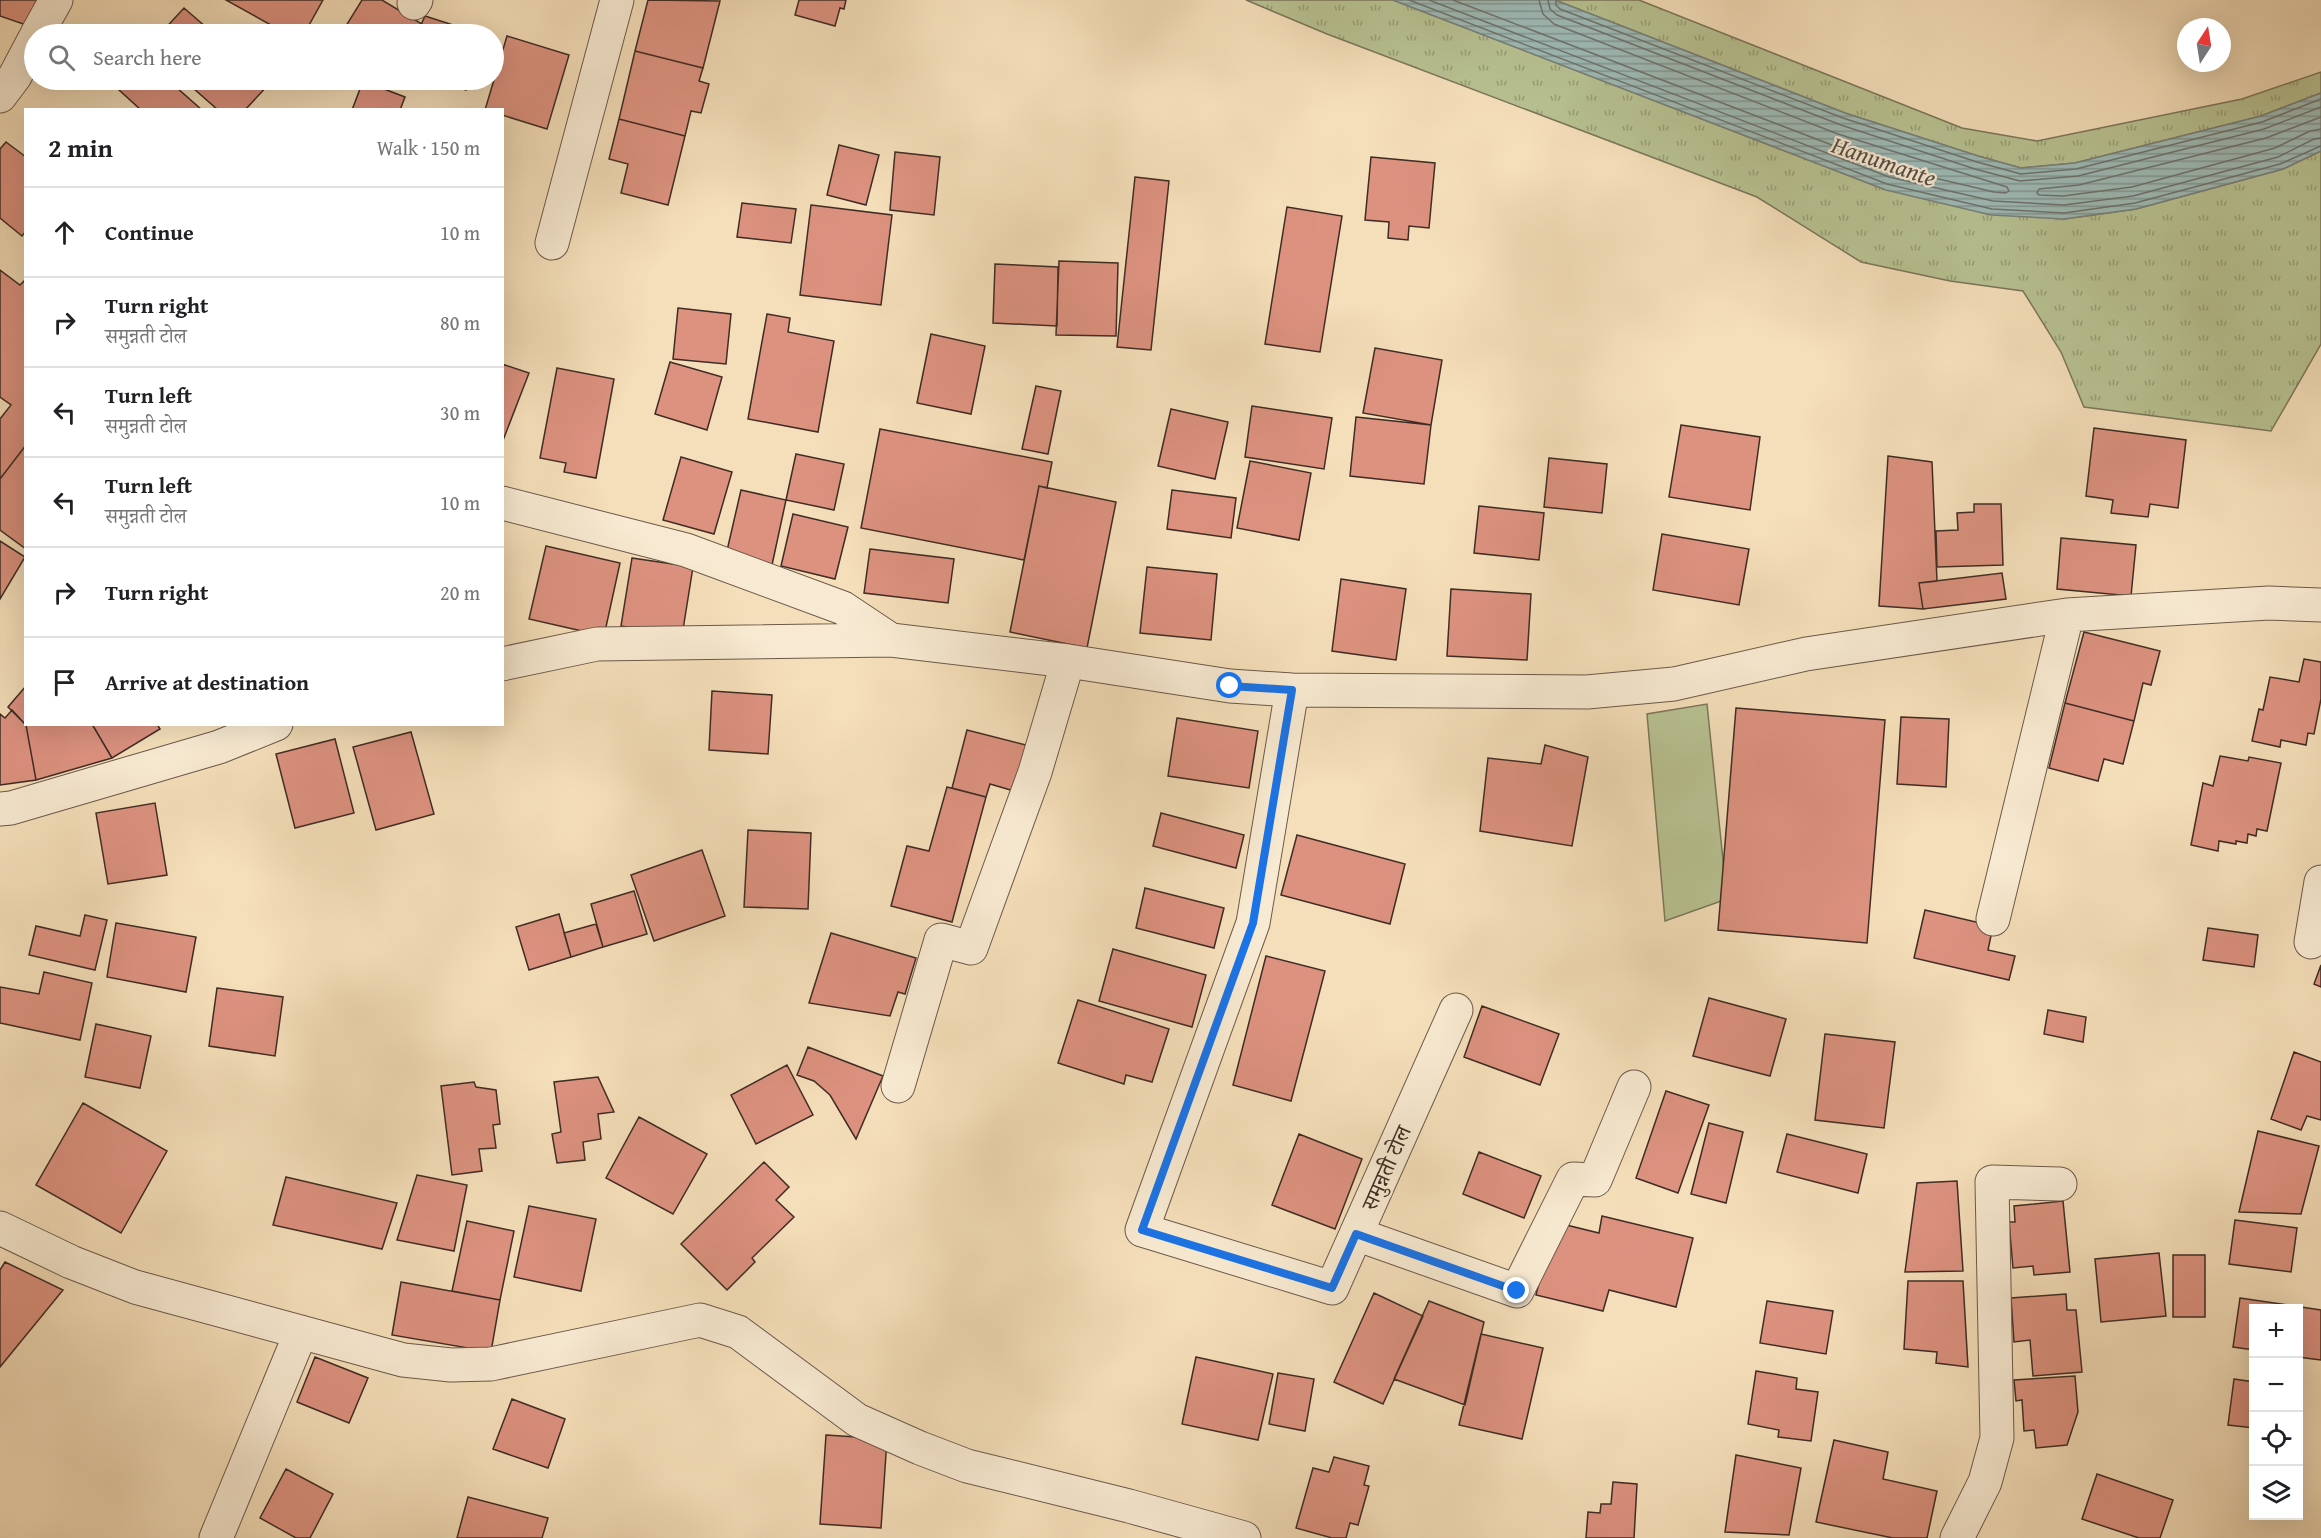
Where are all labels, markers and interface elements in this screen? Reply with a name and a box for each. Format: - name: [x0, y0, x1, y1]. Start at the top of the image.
- north arrow: [2177, 18, 2231, 72]
- search box: [24, 24, 504, 90]
- icon: search: [45, 41, 78, 74]
- text: Search here: [93, 41, 202, 73]
- water label: Hanumante: [1826, 126, 1941, 195]
- text: 2 min: [48, 128, 113, 167]
- text: Walk · 150 m: [377, 133, 480, 162]
- icon: ahead: [48, 216, 81, 249]
- text: Continue: [105, 216, 194, 248]
- text: 10 m: [440, 218, 480, 247]
- text: Turn right: [105, 289, 208, 321]
- icon: right: [48, 306, 81, 339]
- text: 80 m: [440, 308, 480, 337]
- text: समुन्नती टोल: [105, 321, 187, 350]
- text: Turn left: [105, 379, 192, 411]
- icon: left: [48, 396, 81, 429]
- text: 30 m: [440, 398, 480, 427]
- text: समुन्नती टोल: [105, 411, 187, 440]
- text: Turn left: [105, 469, 192, 501]
- icon: left: [48, 486, 81, 519]
- text: 10 m: [440, 488, 480, 517]
- text: समुन्नती टोल: [105, 501, 187, 530]
- icon: right: [48, 576, 81, 609]
- text: Turn right: [105, 576, 208, 608]
- text: 20 m: [440, 578, 480, 607]
- icon: arrive: [48, 666, 81, 699]
- text: Arrive at destination: [105, 666, 309, 698]
- route start: [1216, 672, 1242, 698]
- street label: समुन्नती टोल: [1353, 1119, 1420, 1216]
- route end: [1503, 1277, 1529, 1303]
- map controls: [2249, 1304, 2303, 1520]
- button: +: [2249, 1304, 2303, 1358]
- button: −: [2249, 1358, 2303, 1412]
- button: locate: [2249, 1412, 2303, 1466]
- button: layers: [2249, 1466, 2303, 1520]

